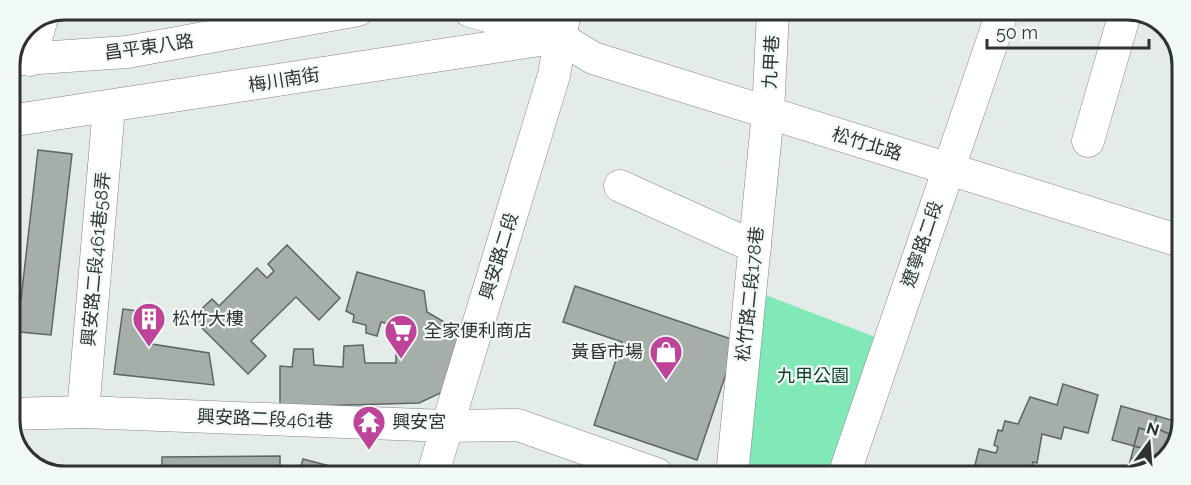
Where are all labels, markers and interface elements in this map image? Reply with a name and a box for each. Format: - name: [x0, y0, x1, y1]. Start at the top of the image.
- scale bar: [987, 12, 1149, 50]
- text: 50 m: [996, 22, 1038, 43]
- street label: 昌平東八路: [103, 30, 195, 63]
- street label: 九甲巷: [759, 34, 782, 89]
- street label: 梅川南街: [247, 64, 321, 96]
- street label: 松竹北路: [830, 123, 905, 164]
- street label: 興安路二段461巷58弄: [77, 171, 114, 347]
- street label: 遼寧路二段: [897, 198, 946, 290]
- street label: 興安路二段: [475, 210, 522, 302]
- street label: 松竹路二段178巷: [732, 225, 767, 363]
- building icon: 松竹大樓: [131, 301, 167, 348]
- place label: 松竹大樓: [172, 308, 244, 329]
- supermarket icon: 全家便利商店: [383, 313, 419, 360]
- place label: 全家便利商店: [424, 320, 532, 341]
- shop icon: 黃昏市場: [648, 334, 684, 381]
- place label: 黃昏市場: [571, 341, 643, 362]
- park label: 九甲公園: [777, 365, 849, 386]
- temple icon: 興安宮: [351, 404, 387, 451]
- street label: 興安路二段461巷: [196, 406, 334, 431]
- place label: 興安宮: [392, 411, 446, 432]
- north arrow: [1119, 413, 1179, 473]
- text: N: [1145, 418, 1161, 440]

